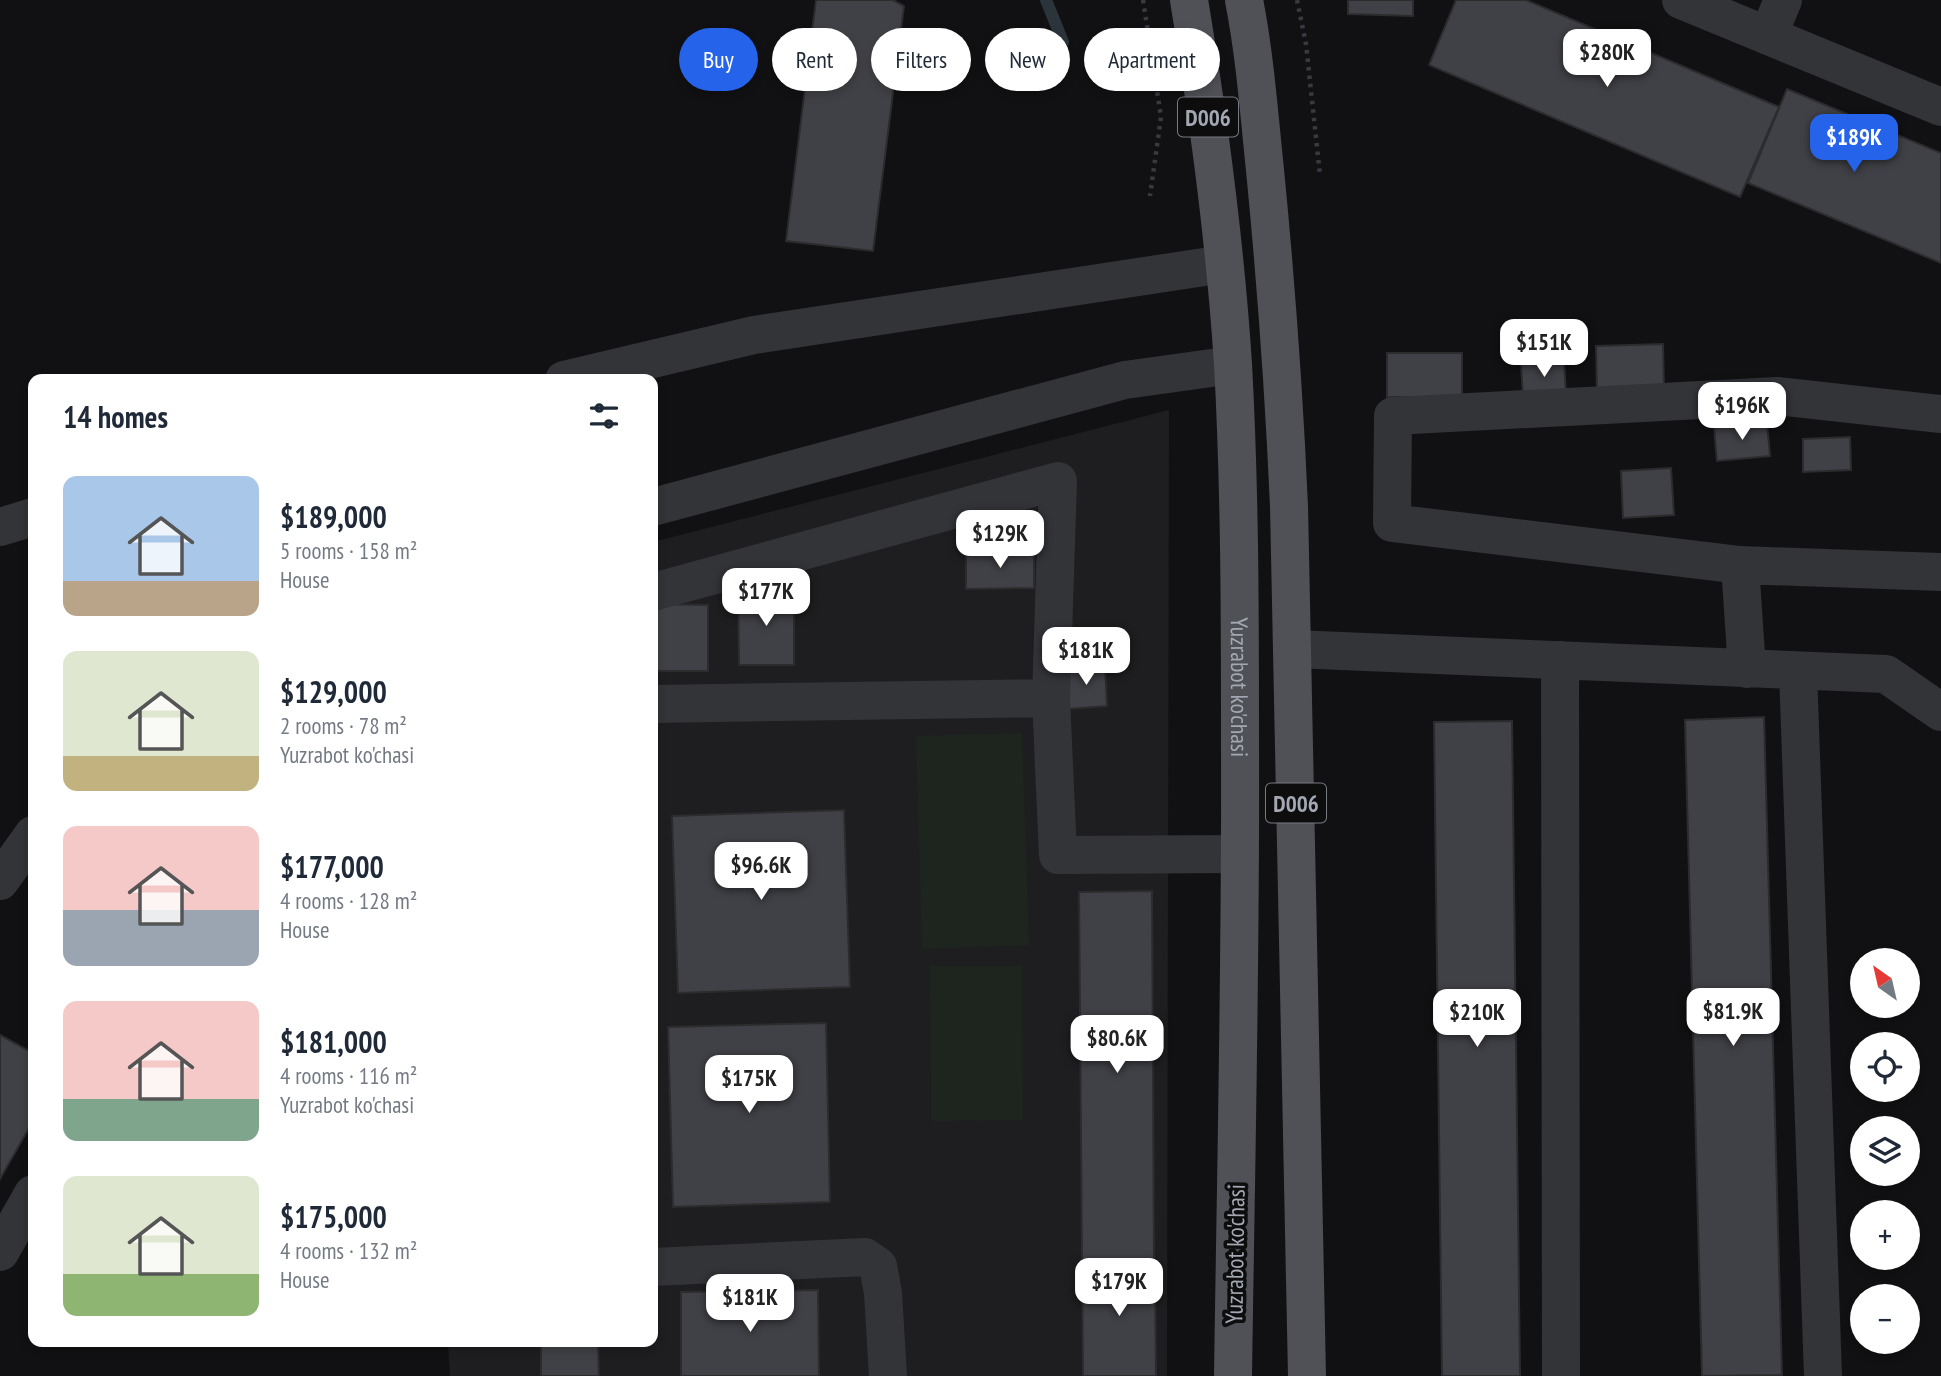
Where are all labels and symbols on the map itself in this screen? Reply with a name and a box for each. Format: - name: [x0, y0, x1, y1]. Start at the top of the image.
- pin: $280K: [1558, 29, 1656, 89]
- road number: D006: [1178, 98, 1238, 136]
- pin: $189K: [1805, 114, 1903, 174]
- pin: $151K: [1495, 320, 1593, 379]
- pin: $196K: [1693, 382, 1791, 442]
- pin: $129K: [951, 510, 1049, 570]
- pin: $177K: [717, 568, 815, 628]
- street label: Yuzrabot ko'chasi: [1224, 617, 1256, 757]
- pin: $181K: [1037, 628, 1135, 687]
- road number: D006: [1266, 783, 1326, 822]
- pin: $96.6K: [704, 842, 818, 902]
- north arrow: [1850, 948, 1920, 1018]
- pin: $81.9K: [1676, 988, 1790, 1048]
- pin: $210K: [1428, 990, 1526, 1049]
- pin: $80.6K: [1060, 1016, 1174, 1075]
- pin: $175K: [700, 1056, 798, 1115]
- street label: Yuzrabot ko'chasi: [1218, 1184, 1252, 1324]
- pin: $179K: [1070, 1258, 1168, 1318]
- pin: $181K: [701, 1274, 799, 1334]

